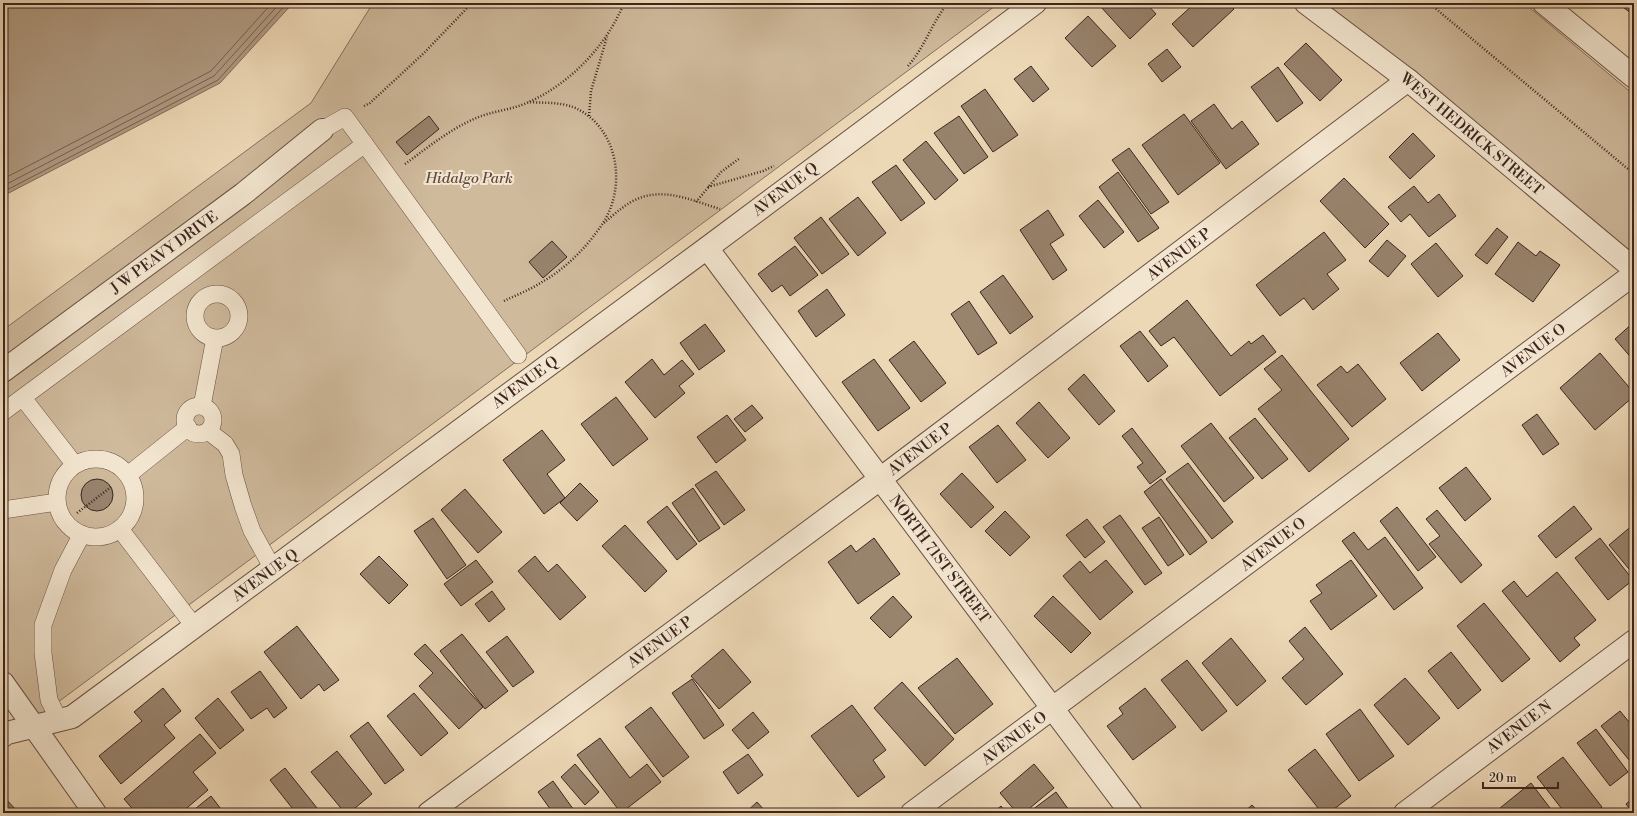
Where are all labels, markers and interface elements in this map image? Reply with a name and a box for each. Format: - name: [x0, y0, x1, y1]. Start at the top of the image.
- street label: WEST HEDRICK STREET: [1395, 68, 1548, 200]
- street label: AVENUE Q: [748, 158, 822, 221]
- park label: Hidalgo Park: [424, 169, 513, 188]
- street label: J W PEAVY DRIVE: [106, 207, 222, 298]
- street label: AVENUE P: [1143, 224, 1215, 285]
- street label: AVENUE O: [1496, 319, 1570, 382]
- street label: AVENUE Q: [488, 352, 562, 413]
- street label: AVENUE P: [884, 419, 956, 480]
- street label: NORTH 71ST STREET: [885, 491, 994, 628]
- street label: AVENUE O: [1236, 513, 1310, 576]
- street label: AVENUE Q: [228, 545, 302, 606]
- street label: AVENUE P: [623, 612, 696, 673]
- street label: AVENUE N: [1482, 697, 1556, 759]
- street label: AVENUE O: [977, 707, 1051, 770]
- scale bar: [1483, 764, 1558, 790]
- text: 20 m: [1489, 771, 1517, 786]

